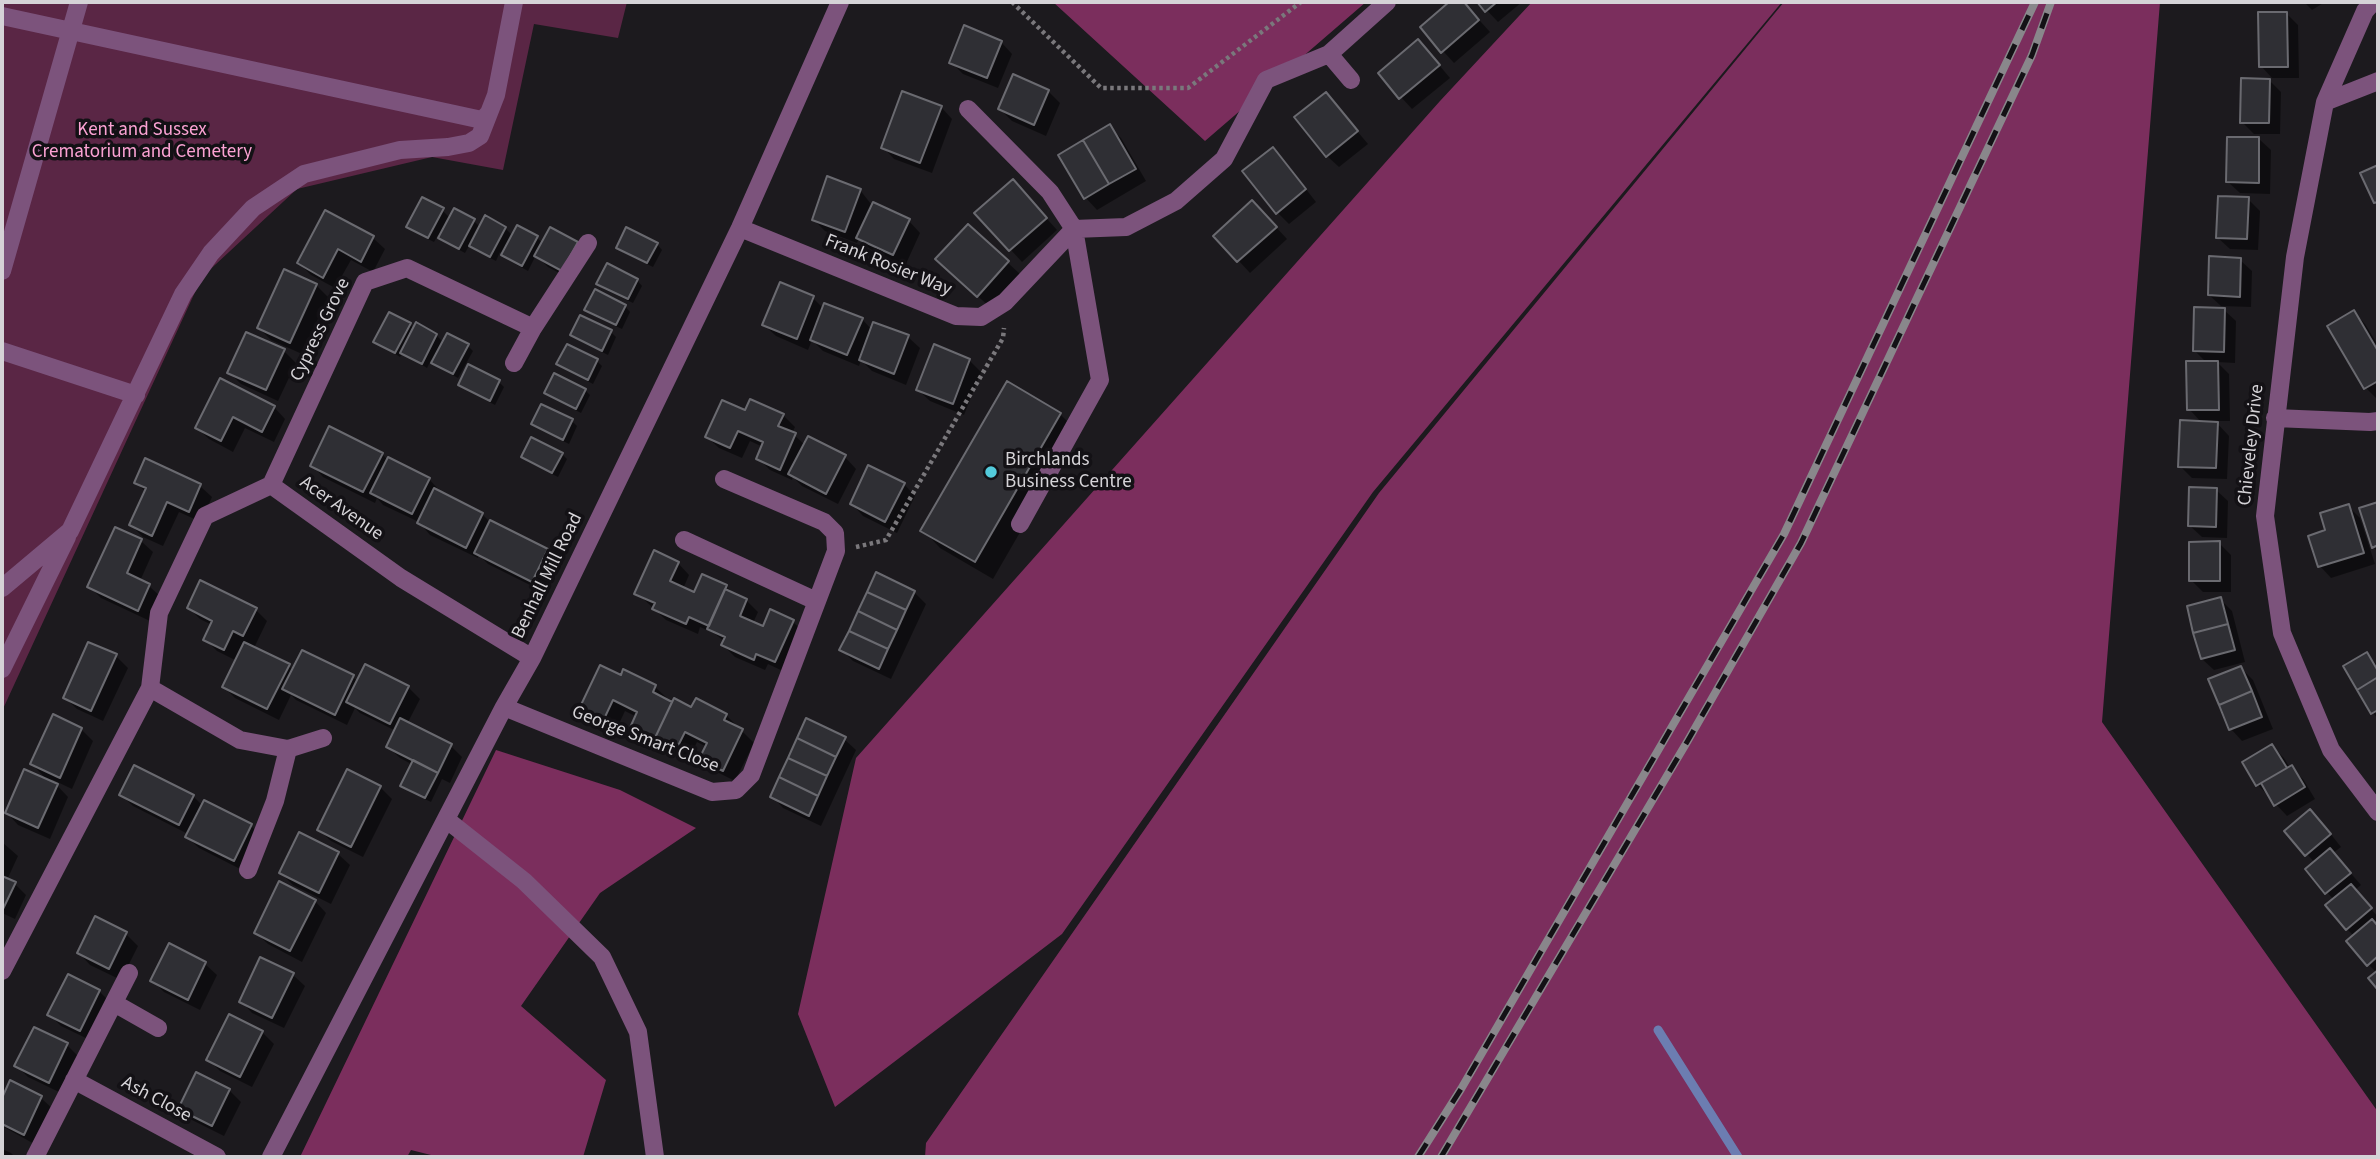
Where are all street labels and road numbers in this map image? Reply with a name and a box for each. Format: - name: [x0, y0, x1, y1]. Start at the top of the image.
- street label: Frank Rosier Way: [821, 230, 955, 302]
- street label: Cypress Grove: [286, 275, 356, 385]
- street label: Chieveley Drive: [2234, 383, 2270, 507]
- street label: Acer Avenue: [295, 472, 387, 546]
- street label: Benhall Mill Road: [508, 509, 588, 643]
- street label: George Smart Close: [568, 701, 722, 779]
- street label: Ash Close: [117, 1072, 195, 1128]

